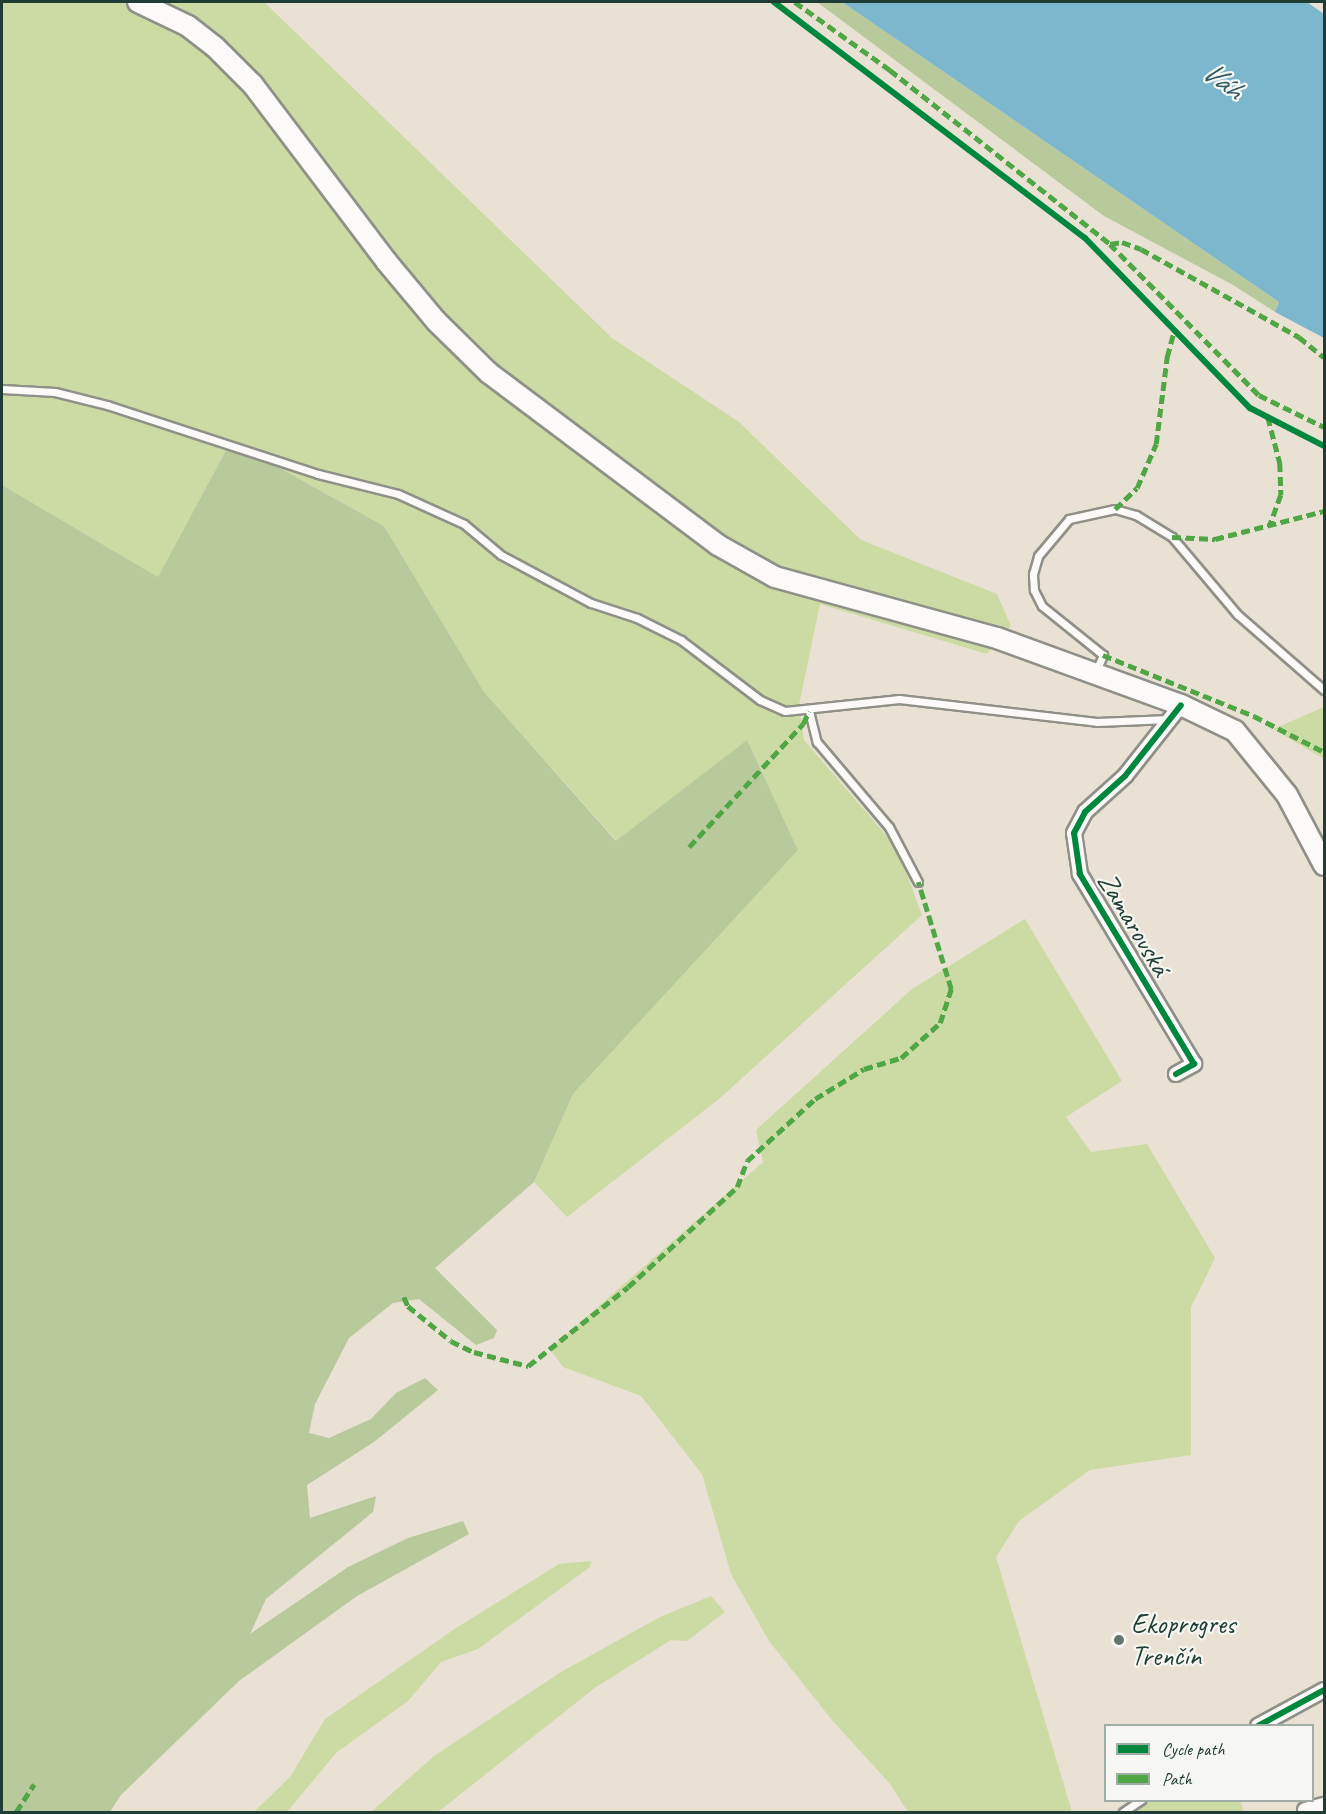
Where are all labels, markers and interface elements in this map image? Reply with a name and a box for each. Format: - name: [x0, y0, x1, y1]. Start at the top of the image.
- water label: Váh: [1195, 53, 1251, 107]
- street label: Zamarovská: [1090, 866, 1178, 982]
- place label: Ekoprogres Trenčín: [1131, 1607, 1235, 1673]
- marker: Ekoprogres Trenčín: [1112, 1633, 1126, 1647]
- legend: [1104, 1724, 1314, 1802]
- text: Cycle path: [1162, 1738, 1224, 1760]
- text: Path: [1162, 1768, 1192, 1790]

